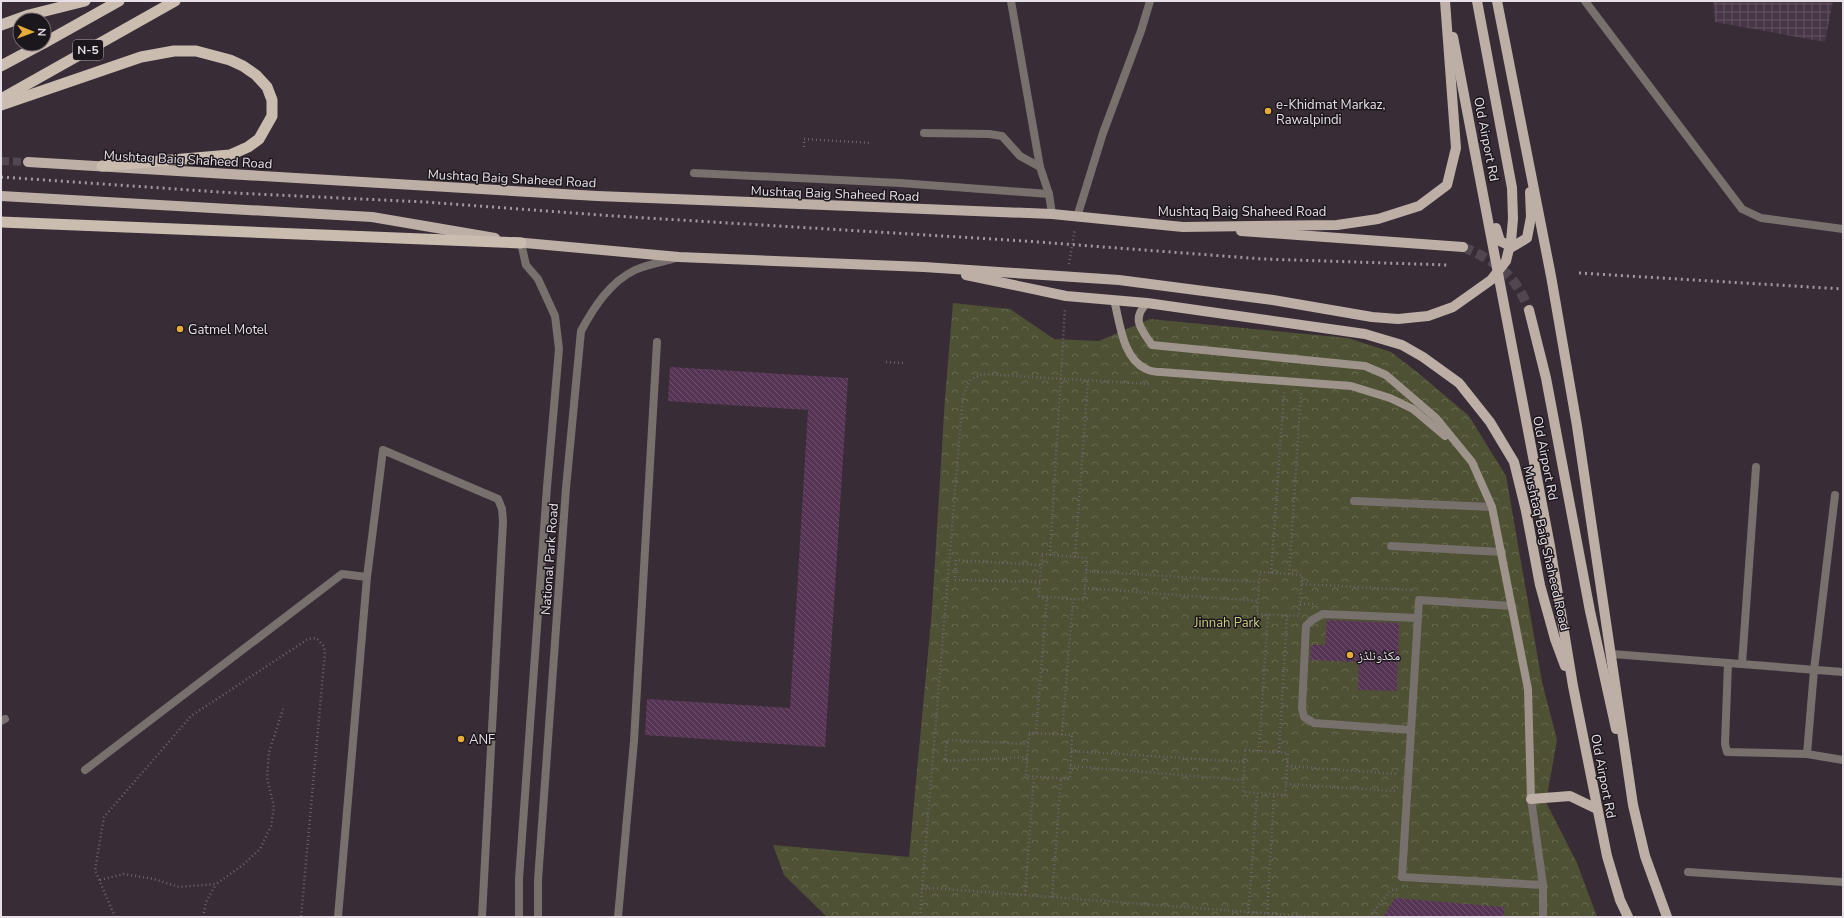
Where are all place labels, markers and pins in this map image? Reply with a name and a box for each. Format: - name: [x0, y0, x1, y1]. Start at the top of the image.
- place label: e-Khidmat Markaz, Rawalpindi: [1276, 96, 1386, 129]
- marker: e-Khidmat Markaz, Rawalpindi: [1263, 106, 1273, 116]
- place label: Gatmel Motel: [188, 321, 268, 339]
- marker: Gatmel Motel: [175, 324, 185, 334]
- place label: مکڈونلڈز: [1357, 647, 1400, 665]
- marker: مکڈونلڈز: [1345, 650, 1355, 660]
- place label: ANF: [469, 731, 495, 749]
- marker: ANF: [456, 734, 466, 744]

